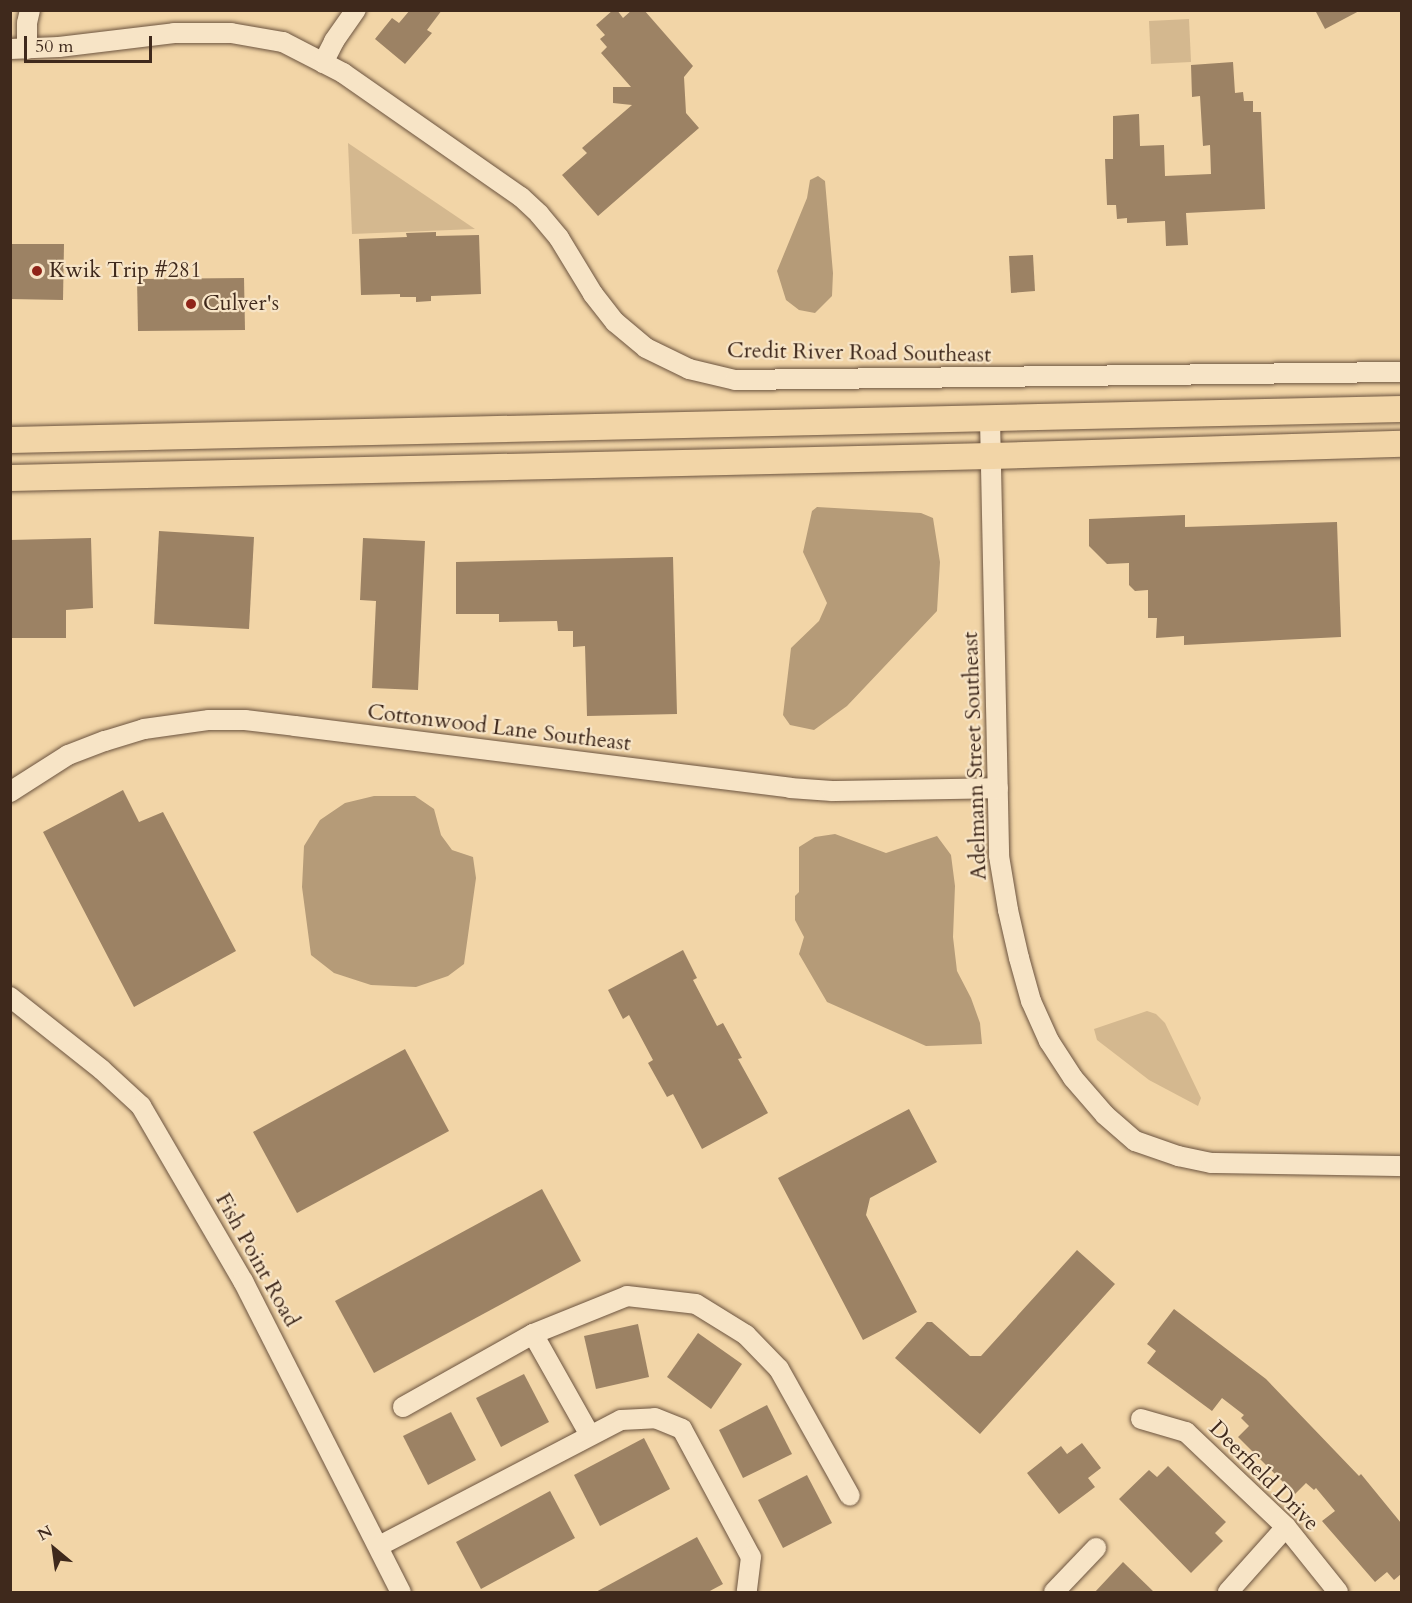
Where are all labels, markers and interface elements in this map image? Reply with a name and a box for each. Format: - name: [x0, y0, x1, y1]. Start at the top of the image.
- scale bar: [27, 24, 154, 62]
- text: 50 m: [35, 34, 74, 59]
- place label: Kwik Trip #281: [49, 258, 201, 284]
- marker: Kwik Trip #281: [30, 264, 44, 278]
- place label: Culver's: [203, 291, 279, 317]
- marker: Culver's: [184, 297, 198, 311]
- street label: Credit River Road Southeast: [727, 337, 991, 369]
- street label: Adelmann Street Southeast: [957, 631, 993, 881]
- street label: Cottonwood Lane Southeast: [366, 699, 632, 757]
- street label: Fish Point Road: [209, 1189, 305, 1331]
- street label: Deerfield Drive: [1204, 1416, 1324, 1536]
- north arrow: [24, 1519, 84, 1579]
- text: N: [34, 1520, 57, 1546]

